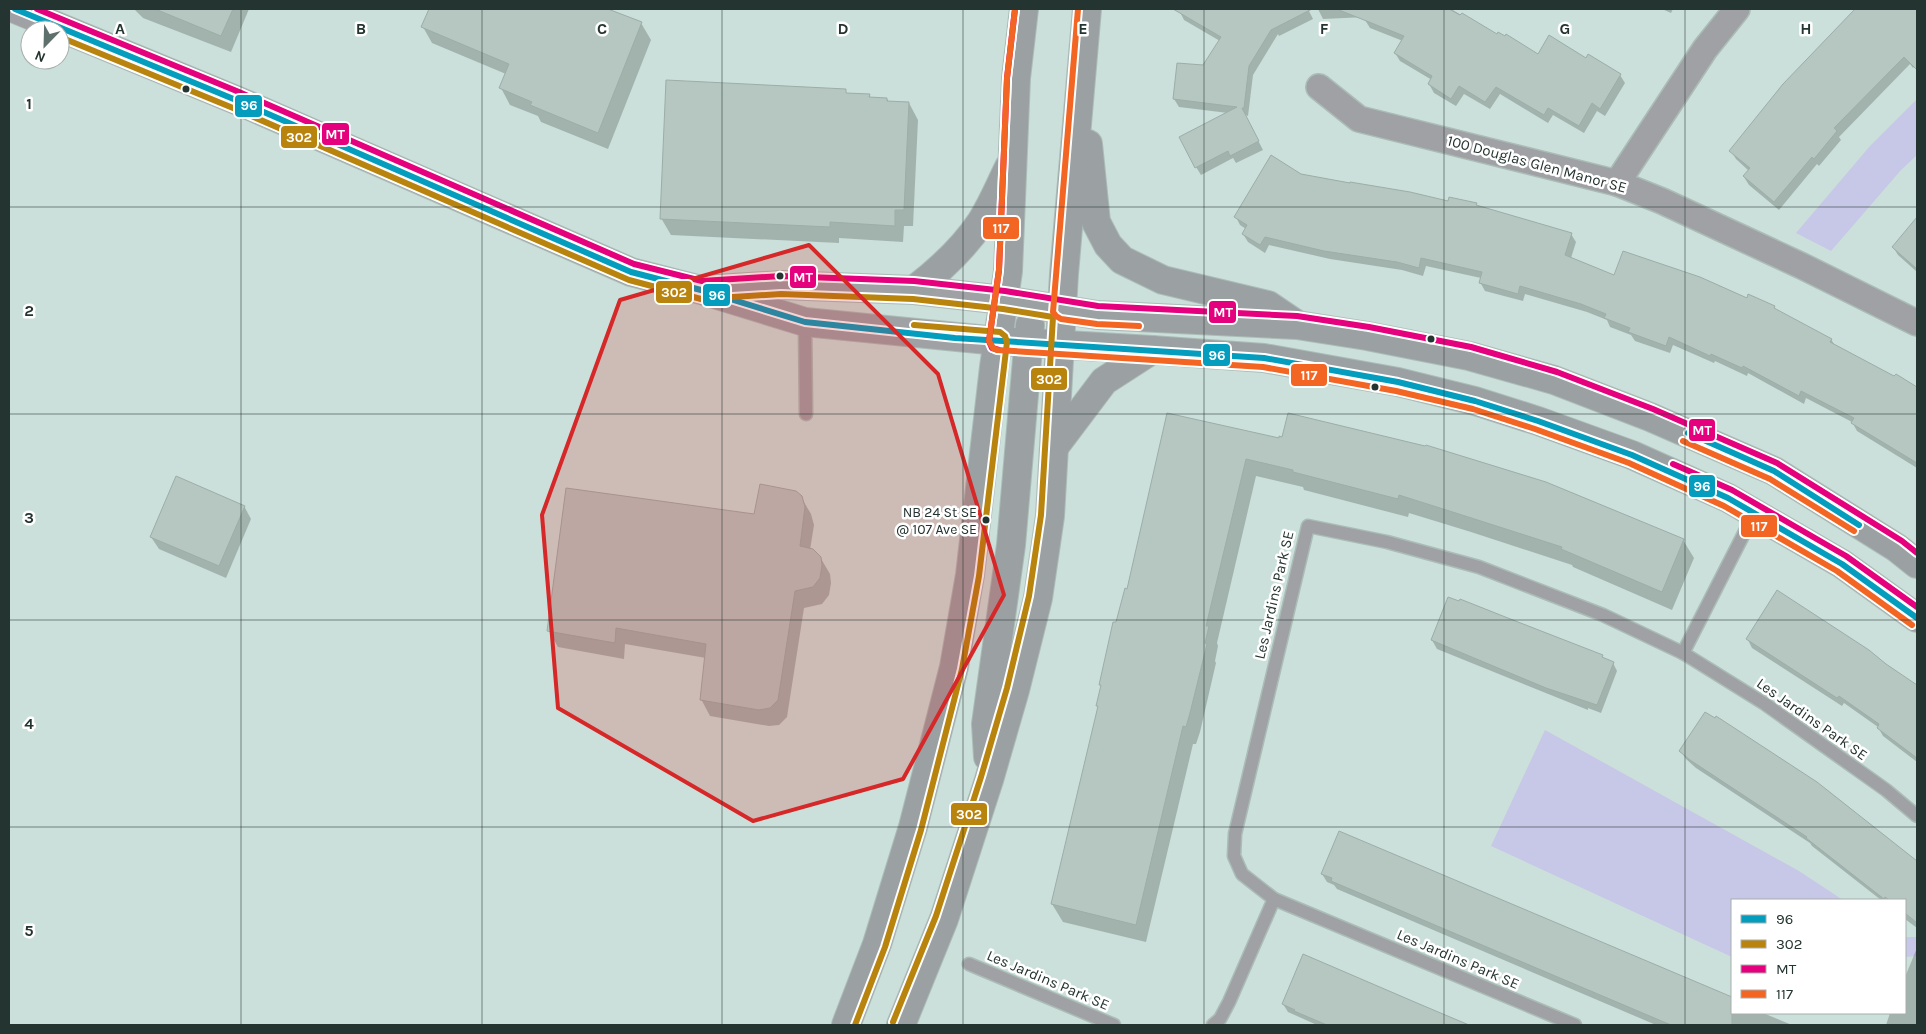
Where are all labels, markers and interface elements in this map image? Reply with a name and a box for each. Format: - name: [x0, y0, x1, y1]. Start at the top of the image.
- text: A: [115, 19, 125, 38]
- text: B: [356, 19, 366, 38]
- text: C: [597, 19, 607, 38]
- text: D: [838, 19, 849, 38]
- text: E: [1078, 19, 1088, 38]
- text: F: [1320, 19, 1329, 38]
- text: G: [1560, 19, 1570, 38]
- text: H: [1800, 19, 1812, 38]
- north arrow: [20, 20, 70, 70]
- text: N: [32, 47, 48, 66]
- unlabelled marker: [181, 84, 191, 94]
- text: 1: [26, 94, 32, 113]
- line badge: 96: [234, 94, 263, 118]
- text: 96: [240, 97, 258, 114]
- line badge: MT: [321, 122, 350, 146]
- line badge: 302: [280, 125, 318, 149]
- text: MT: [325, 126, 345, 143]
- text: 302: [286, 129, 312, 146]
- street label: 100 Douglas Glen Manor SE: [1445, 131, 1629, 197]
- line badge: 117: [982, 216, 1020, 240]
- text: 117: [993, 220, 1010, 237]
- line badge: MT: [789, 265, 817, 289]
- text: MT: [793, 269, 813, 286]
- unlabelled marker: [775, 271, 785, 281]
- line badge: 302: [655, 280, 693, 304]
- line badge: 96: [702, 283, 731, 307]
- text: 302: [661, 284, 687, 301]
- text: 96: [708, 287, 726, 304]
- line badge: MT: [1208, 300, 1237, 324]
- text: 2: [24, 301, 34, 320]
- text: MT: [1213, 304, 1233, 321]
- unlabelled marker: [1426, 334, 1436, 344]
- line badge: 96: [1202, 343, 1231, 367]
- text: 96: [1208, 347, 1226, 364]
- line badge: 117: [1290, 363, 1328, 387]
- line badge: 302: [1030, 367, 1068, 391]
- text: 117: [1301, 367, 1318, 384]
- text: 302: [1036, 371, 1062, 388]
- unlabelled marker: [1370, 382, 1380, 392]
- line badge: MT: [1688, 418, 1716, 442]
- text: MT: [1692, 422, 1712, 439]
- line badge: 96: [1688, 474, 1716, 498]
- text: 96: [1693, 478, 1711, 495]
- place label: NB 24 St SE @ 107 Ave SE: [896, 504, 977, 538]
- text: 3: [24, 508, 34, 527]
- line badge: 117: [1740, 514, 1778, 538]
- marker: NB 24 St SE @ 107 Ave SE: [981, 515, 991, 525]
- text: 117: [1751, 518, 1768, 535]
- street label: Les Jardins Park SE: [1250, 529, 1298, 661]
- street label: Les Jardins Park SE: [1753, 674, 1871, 764]
- text: 4: [24, 714, 34, 733]
- line badge: 302: [950, 802, 988, 826]
- text: 302: [956, 806, 982, 823]
- legend: [1731, 899, 1906, 1014]
- text: 96: [1776, 910, 1793, 928]
- text: 5: [24, 921, 34, 940]
- street label: Les Jardins Park SE: [1394, 925, 1522, 993]
- text: 302: [1776, 935, 1802, 953]
- street label: Les Jardins Park SE: [984, 946, 1112, 1014]
- text: MT: [1776, 960, 1797, 978]
- text: 117: [1776, 985, 1793, 1003]

